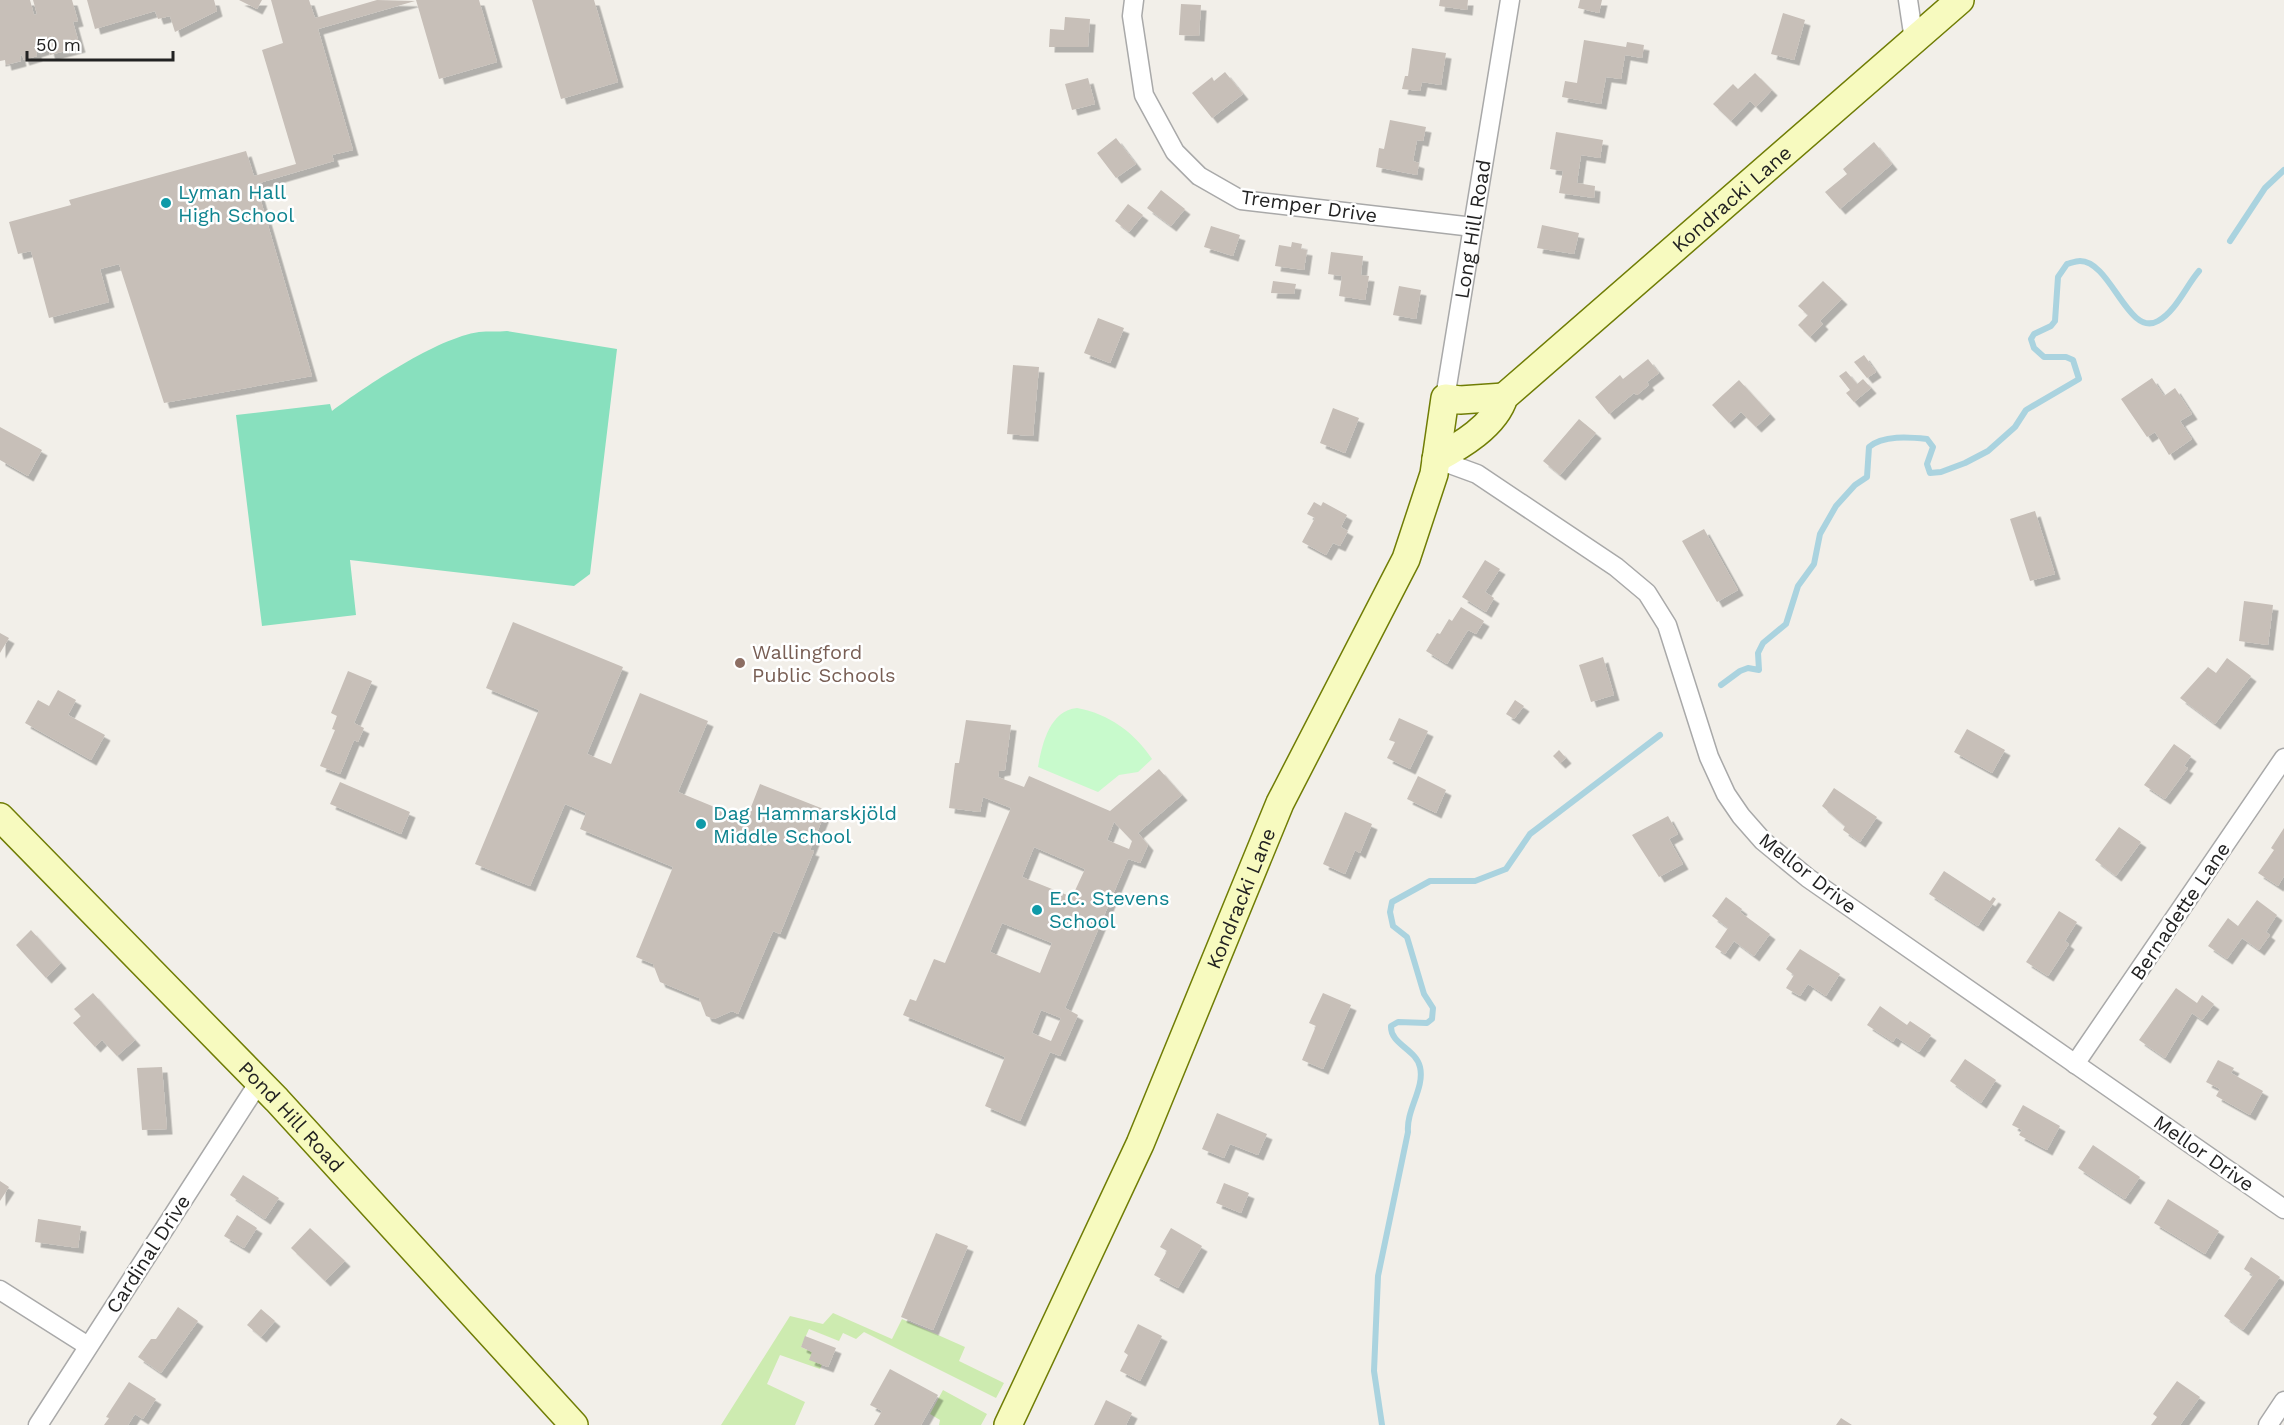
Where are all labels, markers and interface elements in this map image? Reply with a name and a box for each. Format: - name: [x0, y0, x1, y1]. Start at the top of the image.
- scale bar: [27, 24, 172, 62]
- text: 50 m: [36, 34, 81, 55]
- street label: Kondracki Lane: [1667, 140, 1796, 257]
- street label: Long Hill Road: [1449, 158, 1496, 301]
- place label: Lyman Hall High School: [178, 180, 294, 227]
- street label: Tremper Drive: [1239, 185, 1379, 227]
- marker: Lyman Hall High School: [159, 196, 173, 210]
- place label: Wallingford Public Schools: [752, 640, 896, 687]
- marker: Wallingford Public Schools: [733, 656, 747, 670]
- place label: Dag Hammarskjöld Middle School: [713, 801, 897, 848]
- marker: Dag Hammarskjöld Middle School: [694, 817, 708, 831]
- street label: Kondracki Lane: [1201, 824, 1281, 972]
- street label: Mellor Drive: [1755, 828, 1861, 918]
- street label: Bernadette Lane: [2125, 837, 2235, 985]
- place label: E.C. Stevens School: [1049, 886, 1169, 933]
- marker: E.C. Stevens School: [1030, 903, 1044, 917]
- street label: Pond Hill Road: [234, 1056, 349, 1177]
- street label: Mellor Drive: [2149, 1110, 2259, 1196]
- street label: Cardinal Drive: [101, 1190, 195, 1318]

